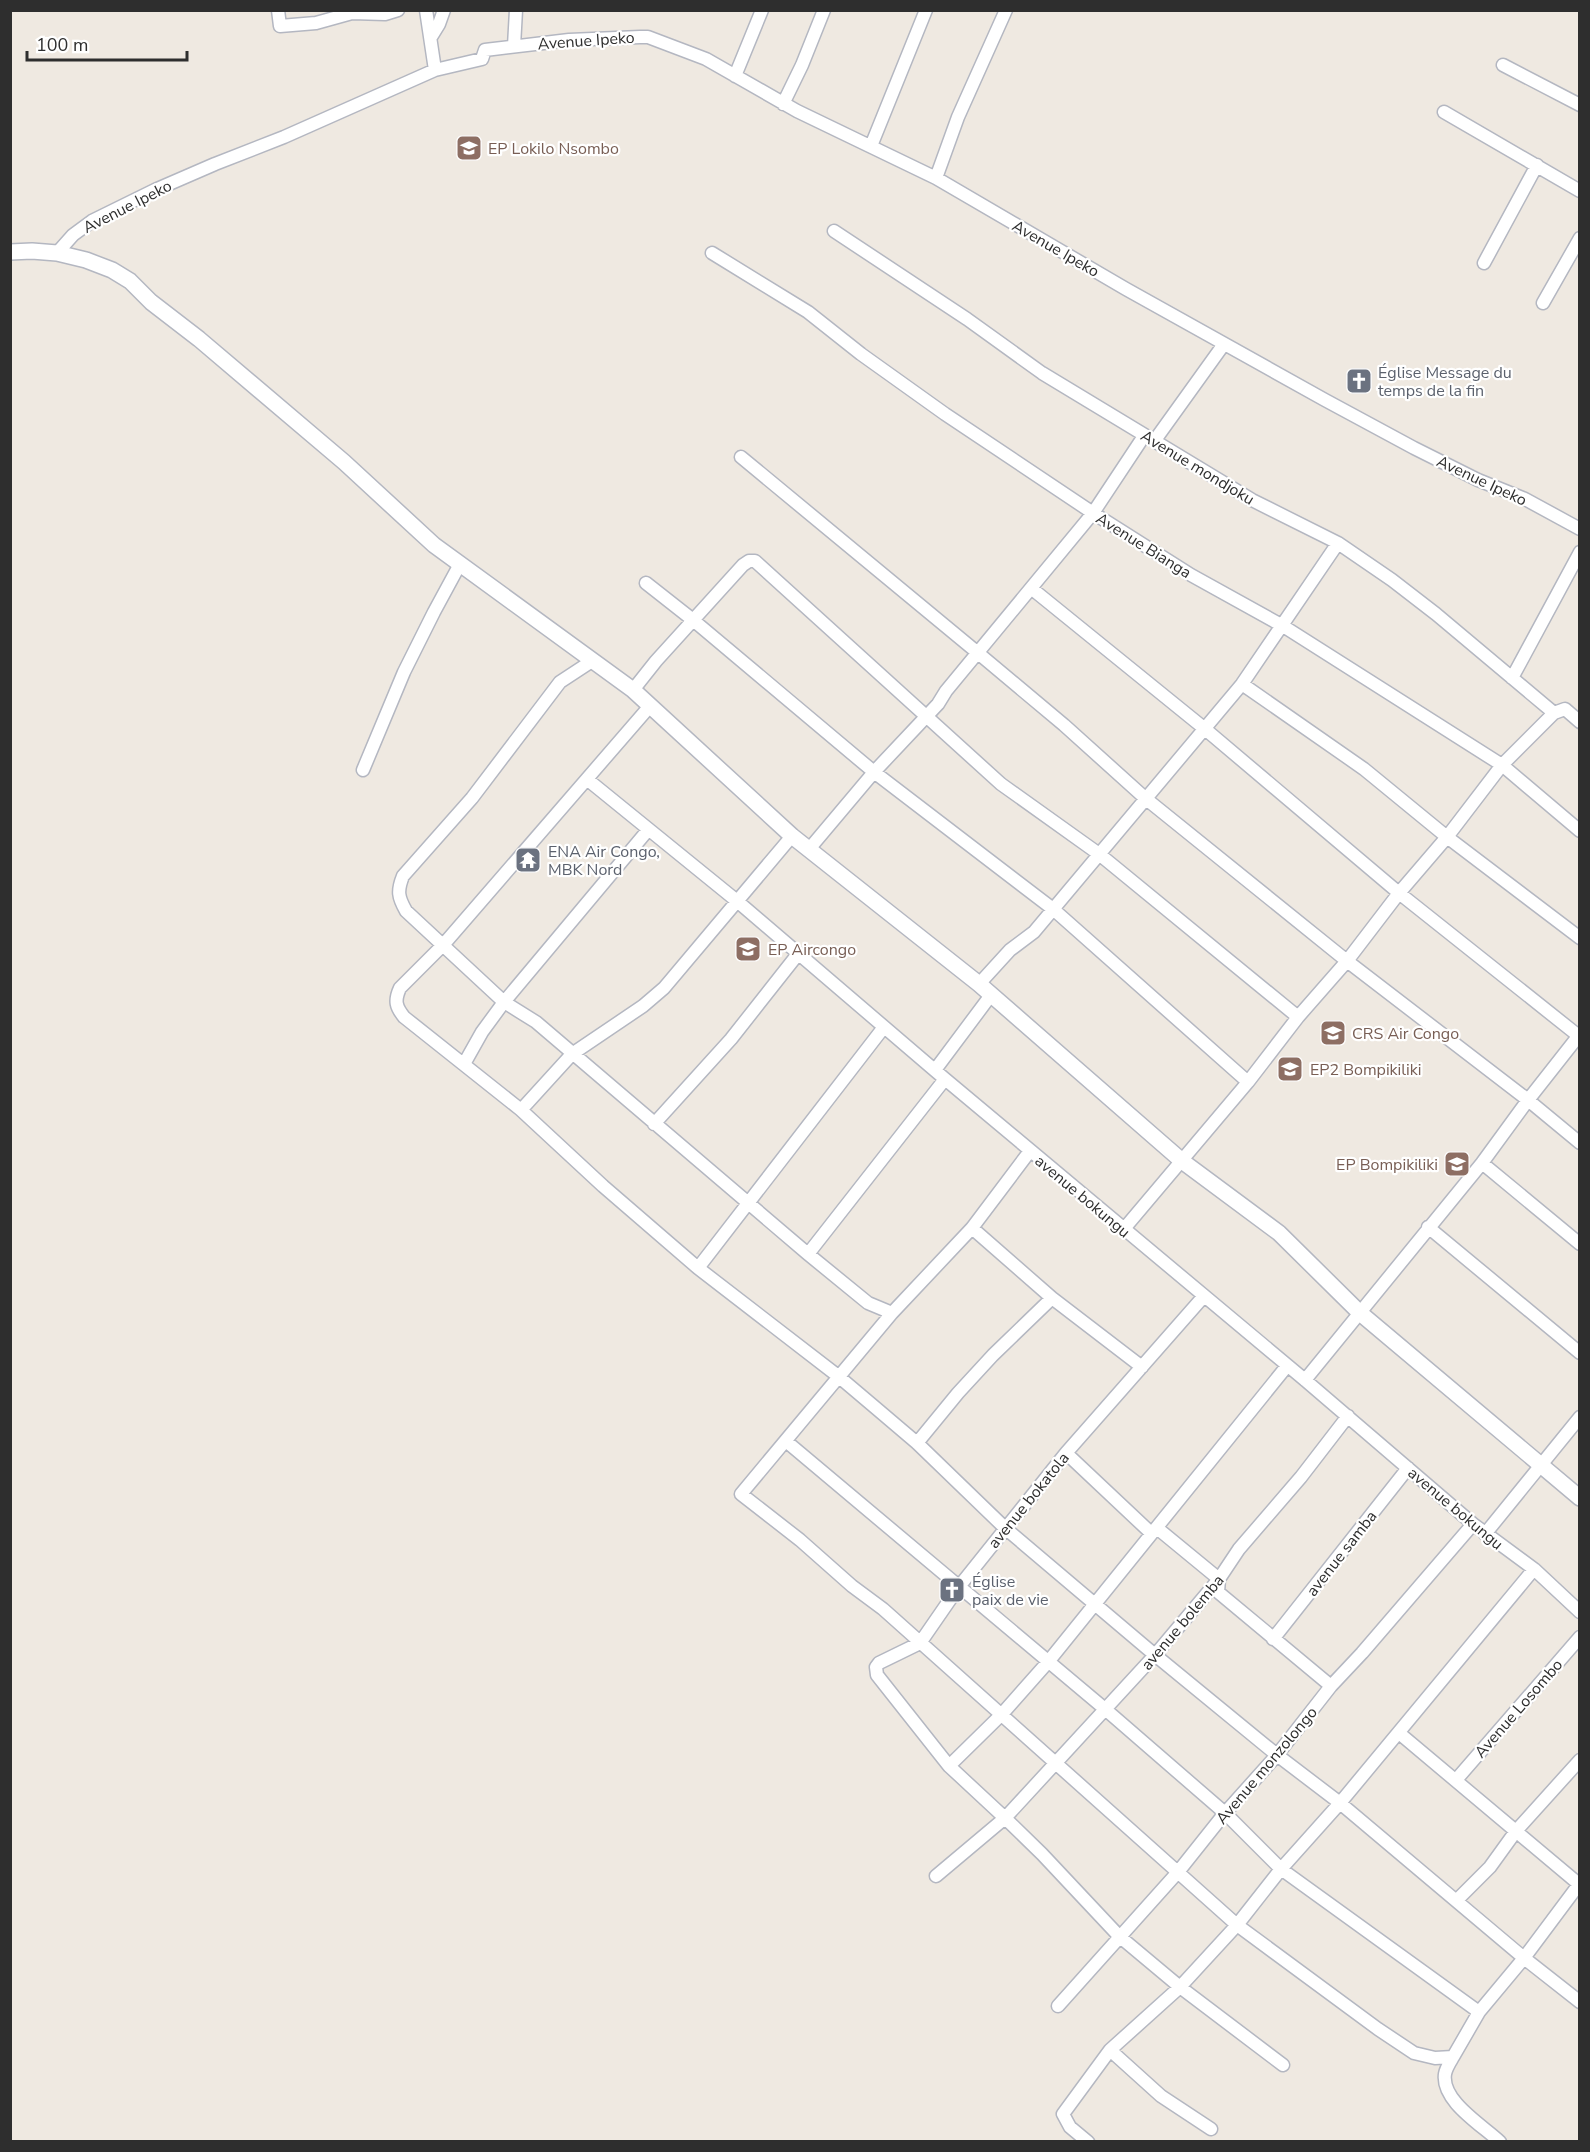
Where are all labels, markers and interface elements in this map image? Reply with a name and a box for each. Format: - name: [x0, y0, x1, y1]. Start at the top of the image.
- scale bar: [27, 24, 188, 62]
- street label: Avenue Ipeko: [537, 27, 635, 55]
- text: 100 m: [36, 33, 88, 57]
- school or university icon: EP Lokilo Nsombo: [454, 133, 484, 163]
- place label: EP Lokilo Nsombo: [488, 138, 619, 160]
- street label: Avenue Ipeko: [79, 175, 176, 239]
- street label: Avenue Ipeko: [1008, 215, 1103, 283]
- place label: Église Message du temps de la fin: [1378, 362, 1512, 402]
- church icon: Église Message du temps de la fin: [1344, 366, 1374, 396]
- street label: Avenue mondjoku: [1136, 425, 1259, 511]
- street label: Avenue Ipeko: [1433, 450, 1530, 511]
- street label: Avenue Bianga: [1092, 508, 1195, 584]
- place label: ENA Air Congo, MBK Nord: [548, 841, 660, 881]
- temple icon: ENA Air Congo, MBK Nord: [513, 845, 543, 875]
- school or university icon: EP Aircongo: [733, 934, 763, 964]
- place label: EP Aircongo: [768, 939, 856, 961]
- school or university icon: CRS Air Congo: [1318, 1018, 1348, 1048]
- place label: CRS Air Congo: [1352, 1023, 1459, 1045]
- school or university icon: EP2 Bompikiliki: [1275, 1054, 1305, 1084]
- place label: EP2 Bompikiliki: [1310, 1059, 1422, 1081]
- school or university icon: EP Bompikiliki: [1442, 1149, 1472, 1179]
- street label: avenue bokungu: [1030, 1150, 1135, 1243]
- place label: EP Bompikiliki: [1336, 1154, 1438, 1176]
- street label: avenue bokatola: [983, 1448, 1074, 1553]
- street label: avenue bokungu: [1403, 1462, 1508, 1555]
- street label: avenue samba: [1301, 1506, 1382, 1601]
- street label: avenue bolemba: [1136, 1570, 1229, 1675]
- place label: Église paix de vie: [972, 1571, 1048, 1611]
- church icon: Église paix de vie: [937, 1575, 967, 1605]
- street label: Avenue Losombo: [1470, 1654, 1568, 1763]
- street label: Avenue monzolongo: [1211, 1702, 1323, 1829]

